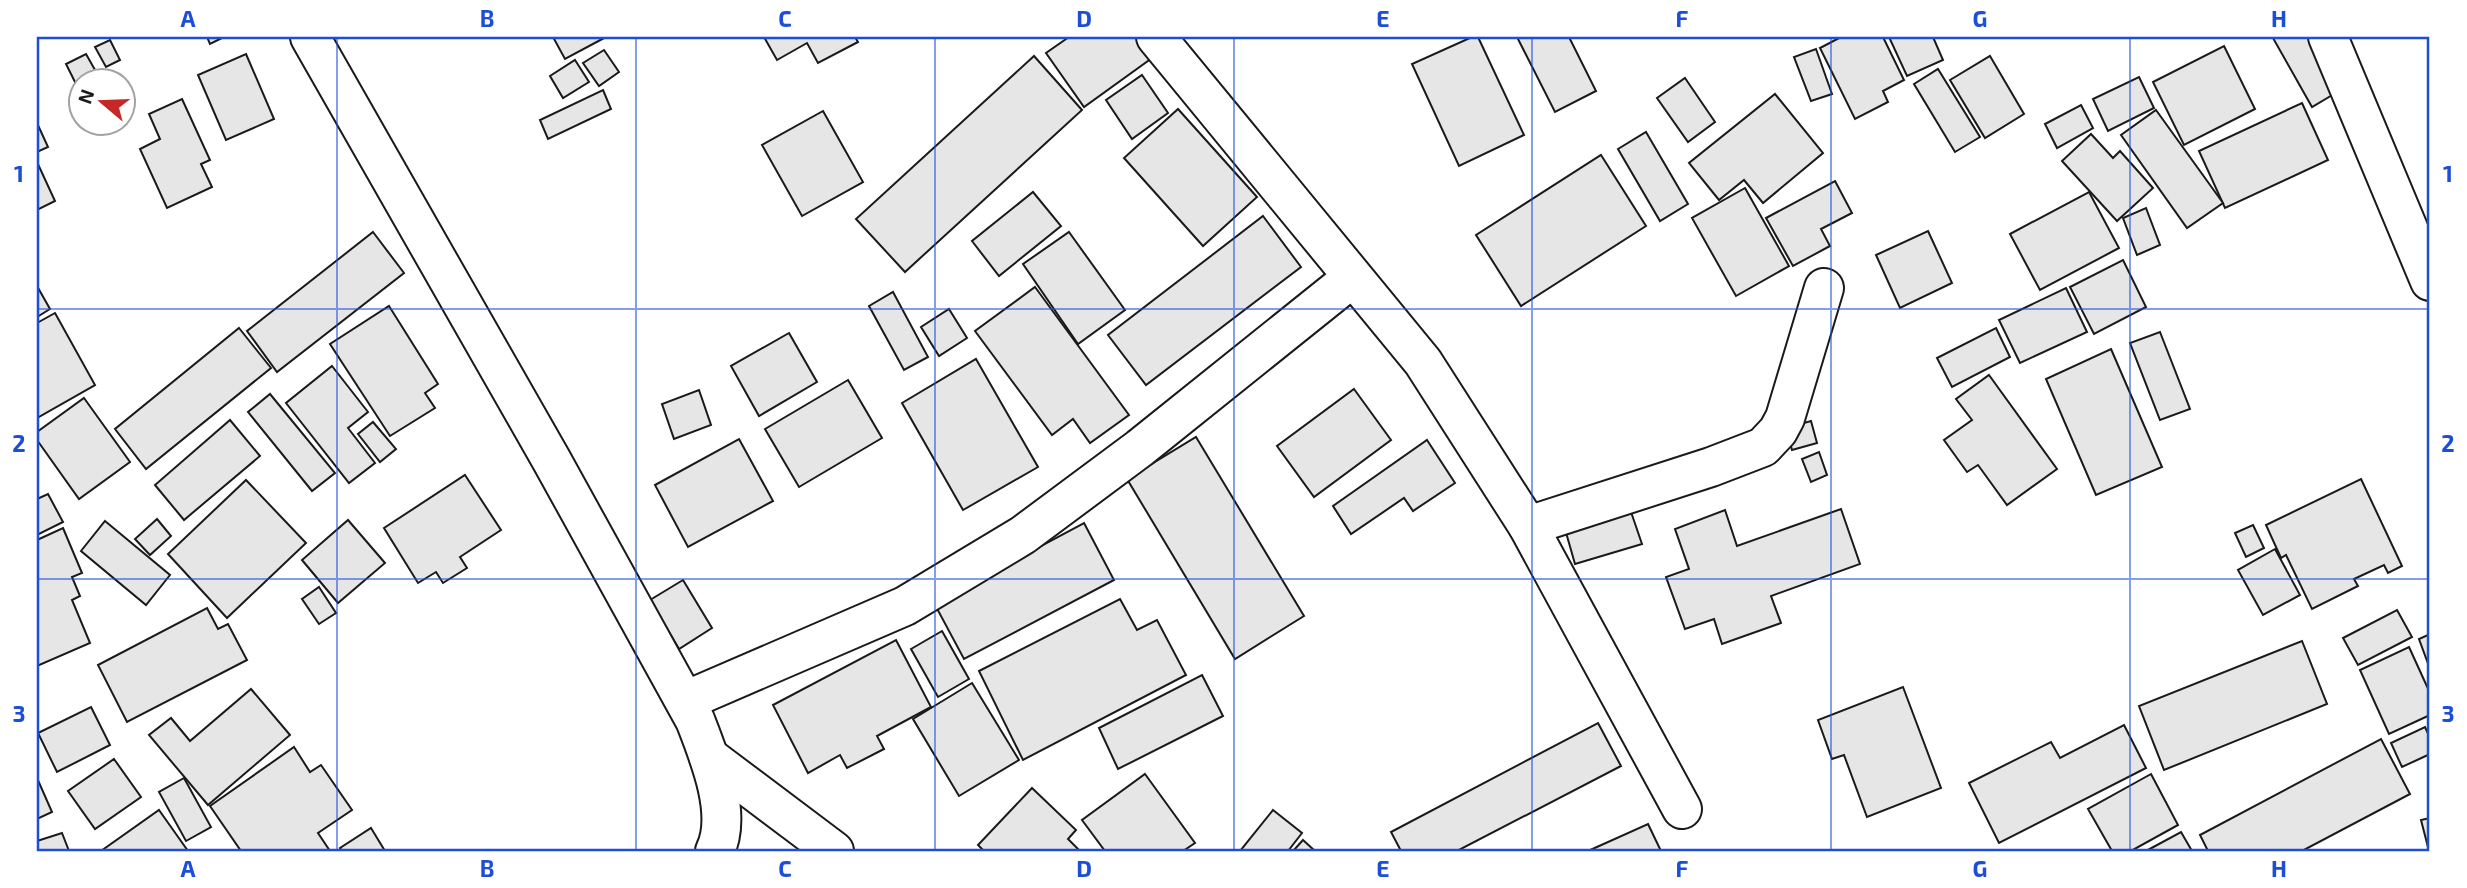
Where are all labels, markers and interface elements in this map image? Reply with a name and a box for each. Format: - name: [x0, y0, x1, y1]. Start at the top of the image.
- text: A: [180, 4, 196, 32]
- text: B: [480, 4, 494, 32]
- text: C: [778, 4, 792, 32]
- text: D: [1076, 4, 1092, 32]
- text: E: [1376, 4, 1390, 32]
- text: F: [1676, 4, 1689, 32]
- text: G: [1973, 4, 1987, 32]
- text: H: [2271, 4, 2287, 32]
- north arrow: [66, 66, 136, 136]
- text: N: [72, 86, 99, 107]
- text: 1: [14, 159, 24, 187]
- text: 1: [2443, 159, 2453, 187]
- text: 2: [12, 429, 26, 457]
- text: 2: [2441, 429, 2455, 457]
- text: 3: [12, 699, 26, 727]
- text: 3: [2441, 699, 2455, 727]
- text: A: [180, 854, 196, 882]
- text: B: [480, 854, 494, 882]
- text: C: [778, 854, 792, 882]
- text: D: [1076, 854, 1092, 882]
- text: E: [1376, 854, 1390, 882]
- text: F: [1676, 854, 1689, 882]
- text: G: [1973, 854, 1987, 882]
- text: H: [2271, 854, 2287, 882]

